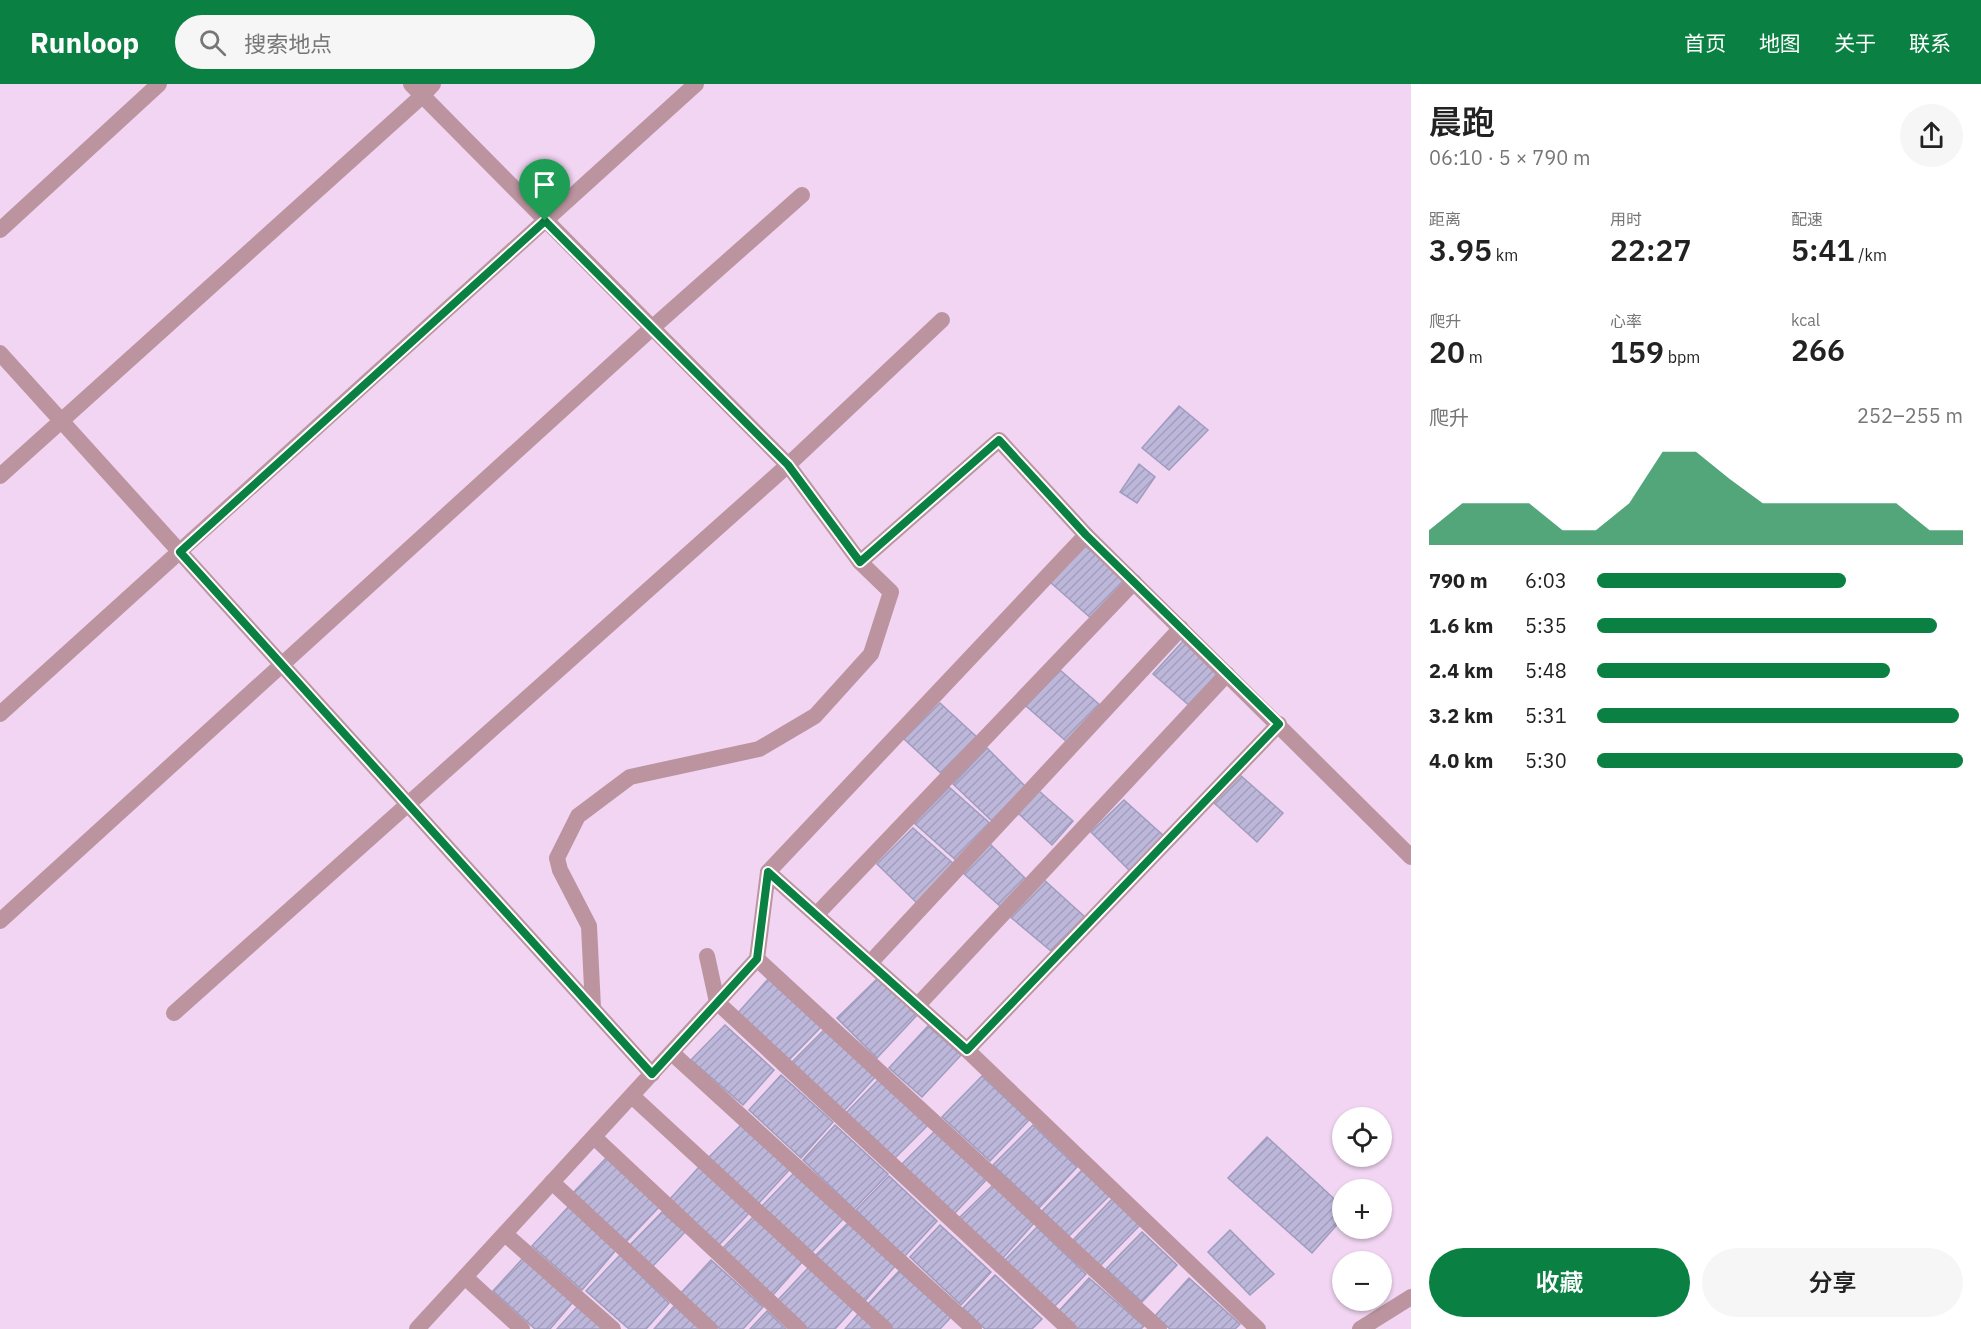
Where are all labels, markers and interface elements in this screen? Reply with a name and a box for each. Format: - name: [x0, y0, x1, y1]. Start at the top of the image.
- search box: [175, 15, 595, 69]
- text: Runloop: [30, 24, 139, 61]
- icon: search: [196, 26, 229, 59]
- text: 搜索地点: [244, 29, 332, 58]
- text: 首页: [1684, 29, 1726, 57]
- text: 地图: [1759, 29, 1801, 57]
- text: 关于: [1834, 29, 1876, 57]
- text: 联系: [1909, 29, 1951, 57]
- text: 晨跑: [1429, 100, 1495, 143]
- button: share: [1900, 104, 1963, 167]
- text: 06:10 · 5 × 790 m: [1429, 144, 1590, 171]
- pin: [519, 159, 570, 221]
- icon: arrive: [528, 168, 561, 201]
- text: 距离: [1429, 209, 1461, 229]
- text: 用时: [1610, 209, 1642, 229]
- text: 配速: [1791, 209, 1823, 229]
- text: 3.95: [1429, 230, 1492, 269]
- text: 22:27: [1610, 230, 1692, 269]
- text: 5:41: [1791, 230, 1855, 269]
- text: km: [1492, 245, 1518, 265]
- text: /km: [1855, 245, 1887, 265]
- text: kcal: [1791, 310, 1820, 330]
- text: 爬升: [1429, 311, 1461, 331]
- text: 心率: [1610, 311, 1642, 331]
- text: 266: [1791, 330, 1845, 369]
- text: 20: [1429, 332, 1465, 371]
- text: 159: [1610, 332, 1664, 371]
- text: m: [1465, 347, 1483, 367]
- text: bpm: [1664, 347, 1700, 367]
- text: 252–255 m: [1857, 402, 1963, 429]
- text: 爬升: [1429, 404, 1469, 431]
- text: 790 m: [1429, 567, 1488, 594]
- text: 6:03: [1525, 567, 1567, 594]
- text: 1.6 km: [1429, 612, 1493, 639]
- text: 5:35: [1525, 612, 1567, 639]
- text: 2.4 km: [1429, 657, 1493, 684]
- text: 5:48: [1525, 657, 1567, 684]
- text: 3.2 km: [1429, 702, 1493, 729]
- text: 5:31: [1525, 702, 1567, 729]
- text: 4.0 km: [1429, 747, 1493, 774]
- text: 5:30: [1525, 747, 1567, 774]
- map controls: [1332, 1107, 1392, 1311]
- button: locate: [1332, 1107, 1392, 1167]
- button: +: [1332, 1179, 1392, 1239]
- button: 收藏: [1429, 1248, 1690, 1317]
- button: 分享: [1702, 1248, 1963, 1317]
- button: −: [1332, 1251, 1392, 1311]

